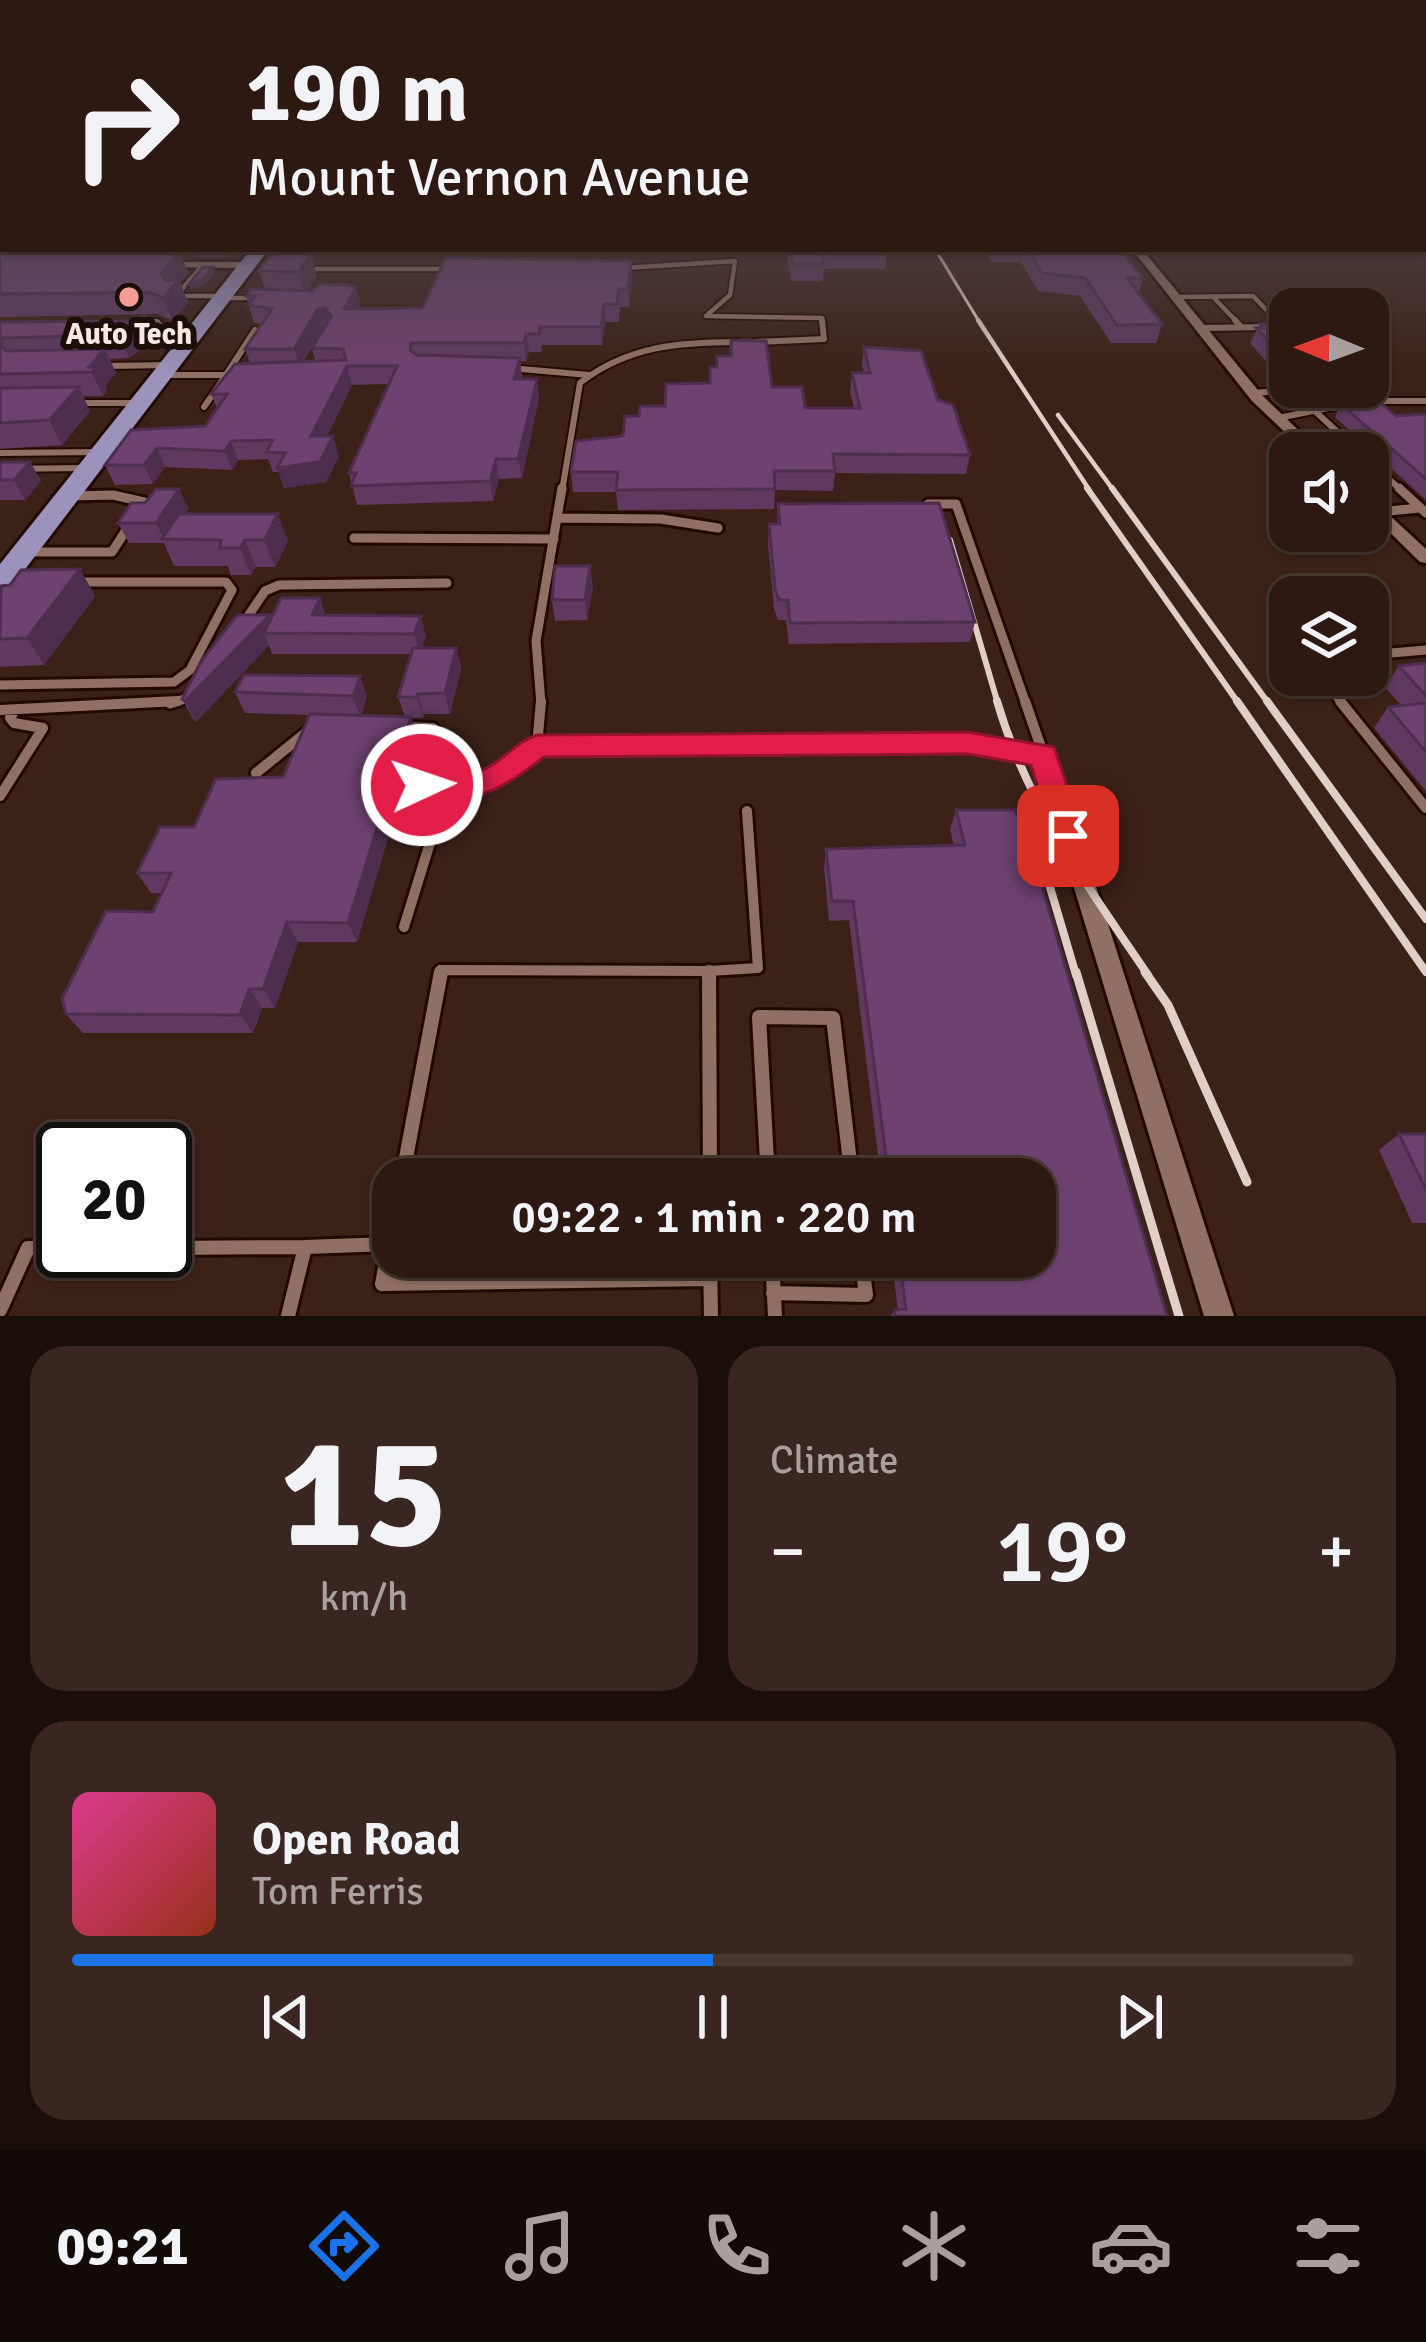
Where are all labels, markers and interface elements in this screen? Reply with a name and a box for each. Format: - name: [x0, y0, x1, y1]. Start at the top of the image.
- text: 190 m: [246, 41, 468, 145]
- icon: right: [48, 48, 204, 204]
- text: Mount Vernon Avenue: [246, 144, 750, 211]
- marker: Auto Tech: [116, 284, 142, 310]
- north arrow: [1269, 288, 1389, 408]
- map controls: [1269, 288, 1389, 696]
- place label: Auto Tech: [66, 316, 192, 353]
- button: sound: [1269, 432, 1389, 552]
- button: layers: [1269, 576, 1389, 696]
- position arrow: [359, 722, 485, 848]
- pin: [1017, 785, 1119, 887]
- icon: arrive: [1035, 803, 1101, 869]
- speed limit sign: 20: [36, 1122, 192, 1278]
- text: 09:22 · 1 min · 220 m: [512, 1190, 916, 1245]
- text: 15: [280, 1398, 448, 1591]
- text: Climate: [770, 1436, 899, 1484]
- text: 19°: [996, 1496, 1128, 1607]
- text: −: [770, 1511, 806, 1592]
- text: +: [1318, 1511, 1354, 1592]
- text: km/h: [320, 1573, 408, 1621]
- text: Open Road: [252, 1812, 461, 1867]
- text: Tom Ferris: [252, 1867, 424, 1915]
- icon: previous: [253, 1984, 319, 2050]
- icon: pause: [680, 1984, 746, 2050]
- icon: next: [1107, 1984, 1173, 2050]
- icon: directions: [302, 2204, 386, 2288]
- icon: music: [498, 2204, 582, 2288]
- icon: phone: [695, 2204, 779, 2288]
- icon: climate: [892, 2204, 976, 2288]
- icon: car: [1089, 2204, 1173, 2288]
- icon: filters: [1286, 2204, 1370, 2288]
- text: 09:21: [56, 2213, 189, 2280]

